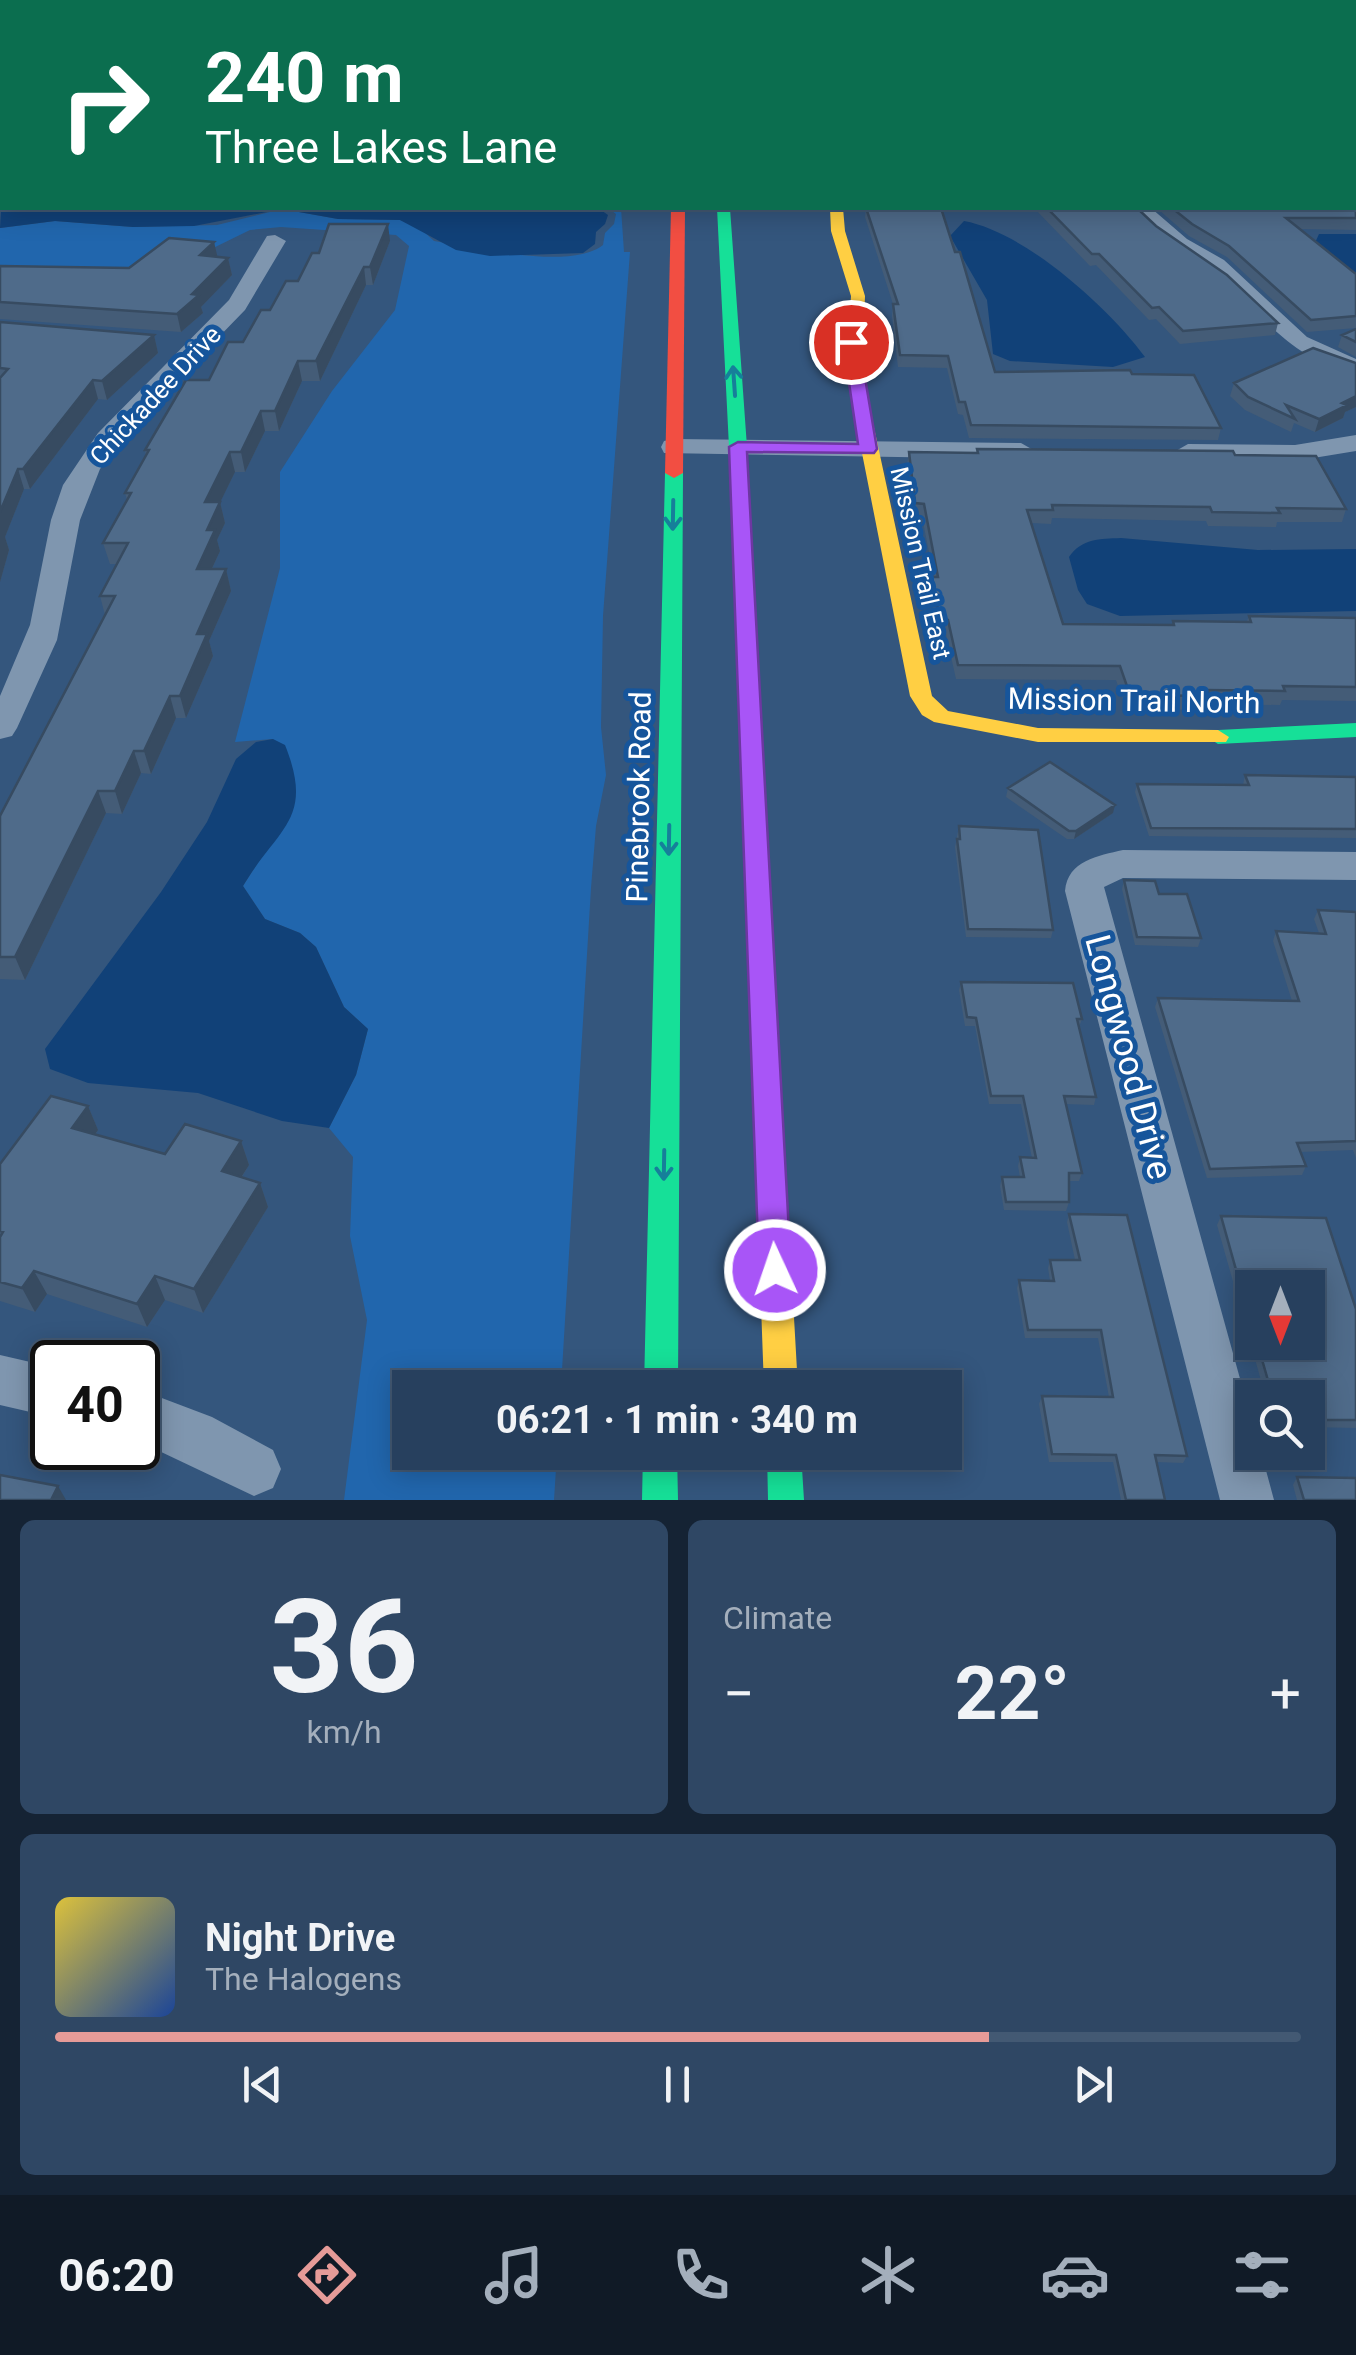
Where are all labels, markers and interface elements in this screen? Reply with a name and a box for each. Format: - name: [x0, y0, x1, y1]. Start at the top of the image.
- text: 240 m: [205, 37, 404, 119]
- icon: right: [40, 40, 170, 170]
- text: Three Lakes Lane: [205, 121, 557, 174]
- pin: [809, 300, 894, 385]
- icon: arrive: [824, 315, 879, 370]
- street label: Chickadee Drive: [84, 320, 227, 470]
- one-way arrow: [724, 366, 743, 398]
- street label: Mission Trail East: [884, 464, 957, 662]
- one-way arrow: [664, 498, 682, 530]
- street label: Mission Trail North: [1007, 681, 1261, 720]
- street label: Pinebrook Road: [619, 691, 658, 903]
- one-way arrow: [659, 823, 678, 855]
- street label: Longwood Drive: [1076, 931, 1181, 1184]
- one-way arrow: [654, 1148, 674, 1180]
- position arrow: [723, 1218, 827, 1322]
- north arrow: [1235, 1270, 1325, 1360]
- map controls: [1235, 1270, 1325, 1470]
- speed limit sign: 40: [30, 1340, 160, 1470]
- button: search: [1235, 1380, 1325, 1470]
- text: 06:21 · 1 min · 340 m: [496, 1398, 858, 1442]
- text: 36: [269, 1571, 419, 1724]
- text: Climate: [723, 1599, 832, 1637]
- text: 22°: [954, 1649, 1070, 1737]
- text: −: [723, 1662, 754, 1726]
- text: +: [1270, 1662, 1301, 1726]
- text: km/h: [306, 1713, 382, 1751]
- text: Night Drive: [205, 1916, 395, 1960]
- text: The Halogens: [205, 1960, 402, 1998]
- icon: previous: [235, 2057, 290, 2112]
- icon: pause: [650, 2057, 705, 2112]
- icon: next: [1066, 2057, 1121, 2112]
- icon: directions: [292, 2240, 362, 2310]
- icon: music: [479, 2240, 549, 2310]
- icon: phone: [666, 2240, 736, 2310]
- icon: climate: [853, 2240, 923, 2310]
- icon: car: [1040, 2240, 1110, 2310]
- icon: filters: [1227, 2240, 1297, 2310]
- text: 06:20: [59, 2249, 175, 2302]

